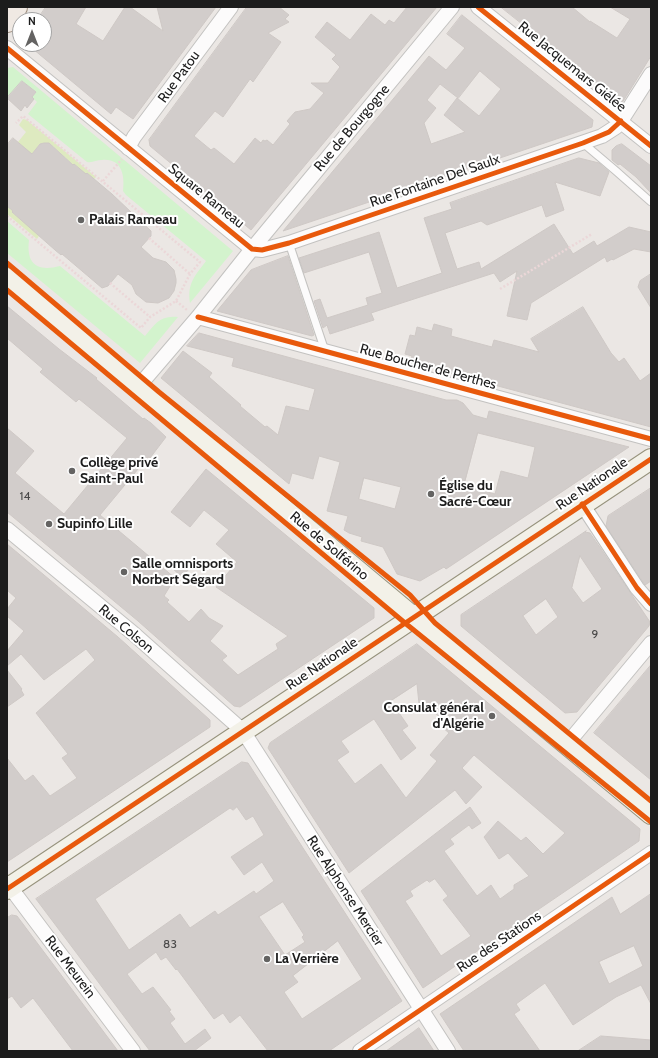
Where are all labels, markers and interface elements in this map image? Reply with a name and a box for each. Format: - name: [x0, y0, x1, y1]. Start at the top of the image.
- north arrow: [12, 12, 52, 52]
- text: N: [28, 14, 36, 28]
- street label: Rue Jacquemars Giélée: [515, 18, 629, 116]
- street label: Rue Patou: [155, 48, 203, 106]
- street label: Rue de Bourgogne: [311, 81, 393, 175]
- street label: Rue Fontaine Del Saulx: [368, 151, 502, 211]
- street label: Square Rameau: [165, 160, 247, 232]
- place label: Palais Rameau: [89, 212, 177, 228]
- marker: Palais Rameau: [76, 215, 86, 225]
- street label: Rue Boucher de Perthes: [358, 341, 498, 393]
- street label: Rue Nationale: [553, 454, 631, 514]
- place label: Collège privé Saint-Paul: [80, 455, 158, 488]
- marker: Collège privé Saint-Paul: [67, 466, 77, 476]
- place label: Église du Sacré-Cœur: [439, 478, 511, 510]
- house number: 14: [20, 489, 30, 503]
- marker: Église du Sacré-Cœur: [426, 489, 436, 499]
- street label: Rue de Solférino: [286, 508, 372, 584]
- place label: Supinfo Lille: [57, 516, 132, 532]
- marker: Supinfo Lille: [44, 519, 54, 529]
- place label: Salle omnisports Norbert Ségard: [132, 556, 233, 588]
- marker: Salle omnisports Norbert Ségard: [119, 567, 129, 577]
- street label: Rue Colson: [95, 601, 157, 657]
- house number: 9: [592, 627, 598, 641]
- street label: Rue Nationale: [283, 634, 361, 694]
- place label: Consulat général d'Algérie: [383, 700, 484, 732]
- marker: Consulat général d'Algérie: [487, 711, 497, 721]
- street label: Rue Alphonse Mercier: [303, 833, 387, 949]
- street label: Rue des Stations: [454, 908, 544, 976]
- street label: Rue Meurein: [41, 932, 99, 1002]
- house number: 83: [163, 937, 177, 951]
- place label: La Verrière: [275, 951, 339, 967]
- marker: La Verrière: [262, 954, 272, 964]

